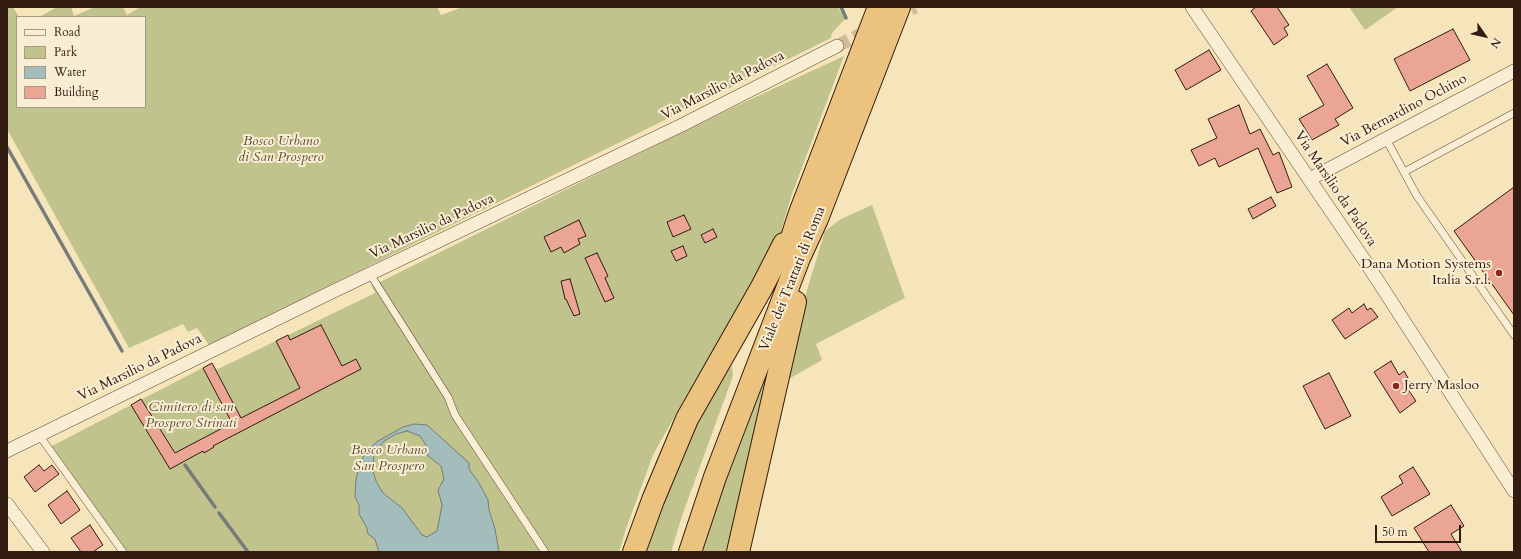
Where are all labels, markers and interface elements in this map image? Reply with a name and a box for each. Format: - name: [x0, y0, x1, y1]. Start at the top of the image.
- legend: [16, 16, 146, 108]
- north arrow: [1465, 16, 1505, 56]
- text: Road: [54, 24, 80, 40]
- text: N: [1486, 35, 1504, 51]
- text: Park: [54, 44, 77, 60]
- street label: Via Marsilio da Padova: [659, 48, 787, 124]
- text: Water: [54, 64, 86, 80]
- street label: Via Bernardino Ochino: [1338, 71, 1470, 151]
- text: Building: [54, 84, 98, 100]
- street label: Via Marsilio da Padova: [1290, 128, 1380, 250]
- park label: Bosco Urbano di San Prospero: [238, 134, 324, 166]
- street label: Via Marsilio da Padova: [367, 191, 497, 263]
- street label: Viale dei Trattati di Roma: [756, 204, 830, 354]
- place label: Dana Motion Systems Italia S.r.l.: [1361, 257, 1491, 290]
- marker: Dana Motion Systems Italia S.r.l.: [1494, 268, 1504, 278]
- street label: Via Marsilio da Padova: [75, 331, 205, 405]
- place label: Jerry Masloo: [1404, 378, 1479, 394]
- marker: Jerry Masloo: [1391, 381, 1401, 391]
- park label: Cimitero di san Prospero Strinati: [146, 400, 236, 432]
- park label: Bosco Urbano San Prospero: [351, 443, 427, 476]
- scale bar: [1377, 517, 1463, 543]
- text: 50 m: [1382, 524, 1408, 540]

